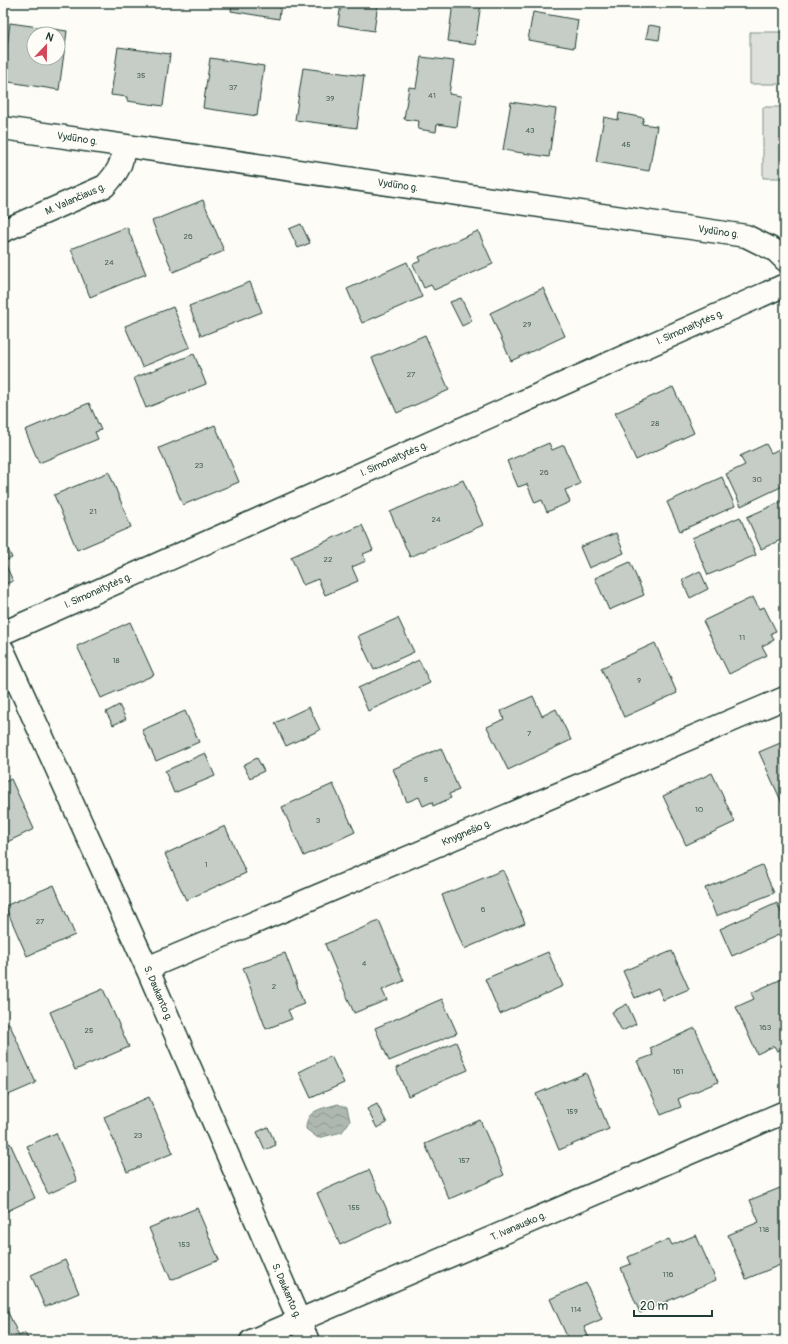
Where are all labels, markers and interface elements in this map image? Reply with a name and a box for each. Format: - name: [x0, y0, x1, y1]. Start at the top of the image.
- north arrow: [26, 26, 66, 66]
- text: N: [44, 30, 56, 45]
- house number: 35: [137, 71, 145, 80]
- house number: 37: [229, 83, 238, 92]
- house number: 41: [428, 91, 436, 100]
- house number: 39: [326, 94, 334, 103]
- house number: 43: [525, 126, 535, 135]
- street label: Vydūno g.: [56, 130, 98, 148]
- house number: 45: [622, 140, 630, 149]
- street label: Vydūno g.: [377, 177, 419, 194]
- street label: M. Valančiaus g.: [43, 181, 107, 218]
- street label: Vydūno g.: [697, 223, 740, 241]
- house number: 26: [183, 232, 193, 241]
- house number: 24: [104, 258, 114, 267]
- street label: I. Simonaitytės g.: [655, 307, 726, 347]
- house number: 29: [523, 320, 531, 329]
- house number: 27: [407, 370, 416, 379]
- house number: 28: [651, 419, 659, 428]
- street label: I. Simonaitytės g.: [358, 439, 430, 479]
- house number: 23: [195, 461, 204, 470]
- house number: 26: [539, 468, 549, 477]
- house number: 30: [752, 475, 762, 484]
- house number: 21: [89, 507, 97, 516]
- house number: 24: [431, 515, 441, 524]
- house number: 22: [324, 555, 333, 564]
- street label: I. Simonaitytės g.: [62, 571, 134, 611]
- house number: 11: [739, 633, 745, 642]
- house number: 18: [112, 656, 120, 665]
- house number: 9: [637, 676, 641, 685]
- house number: 7: [527, 729, 532, 738]
- house number: 5: [424, 775, 428, 784]
- house number: 10: [695, 805, 704, 814]
- house number: 3: [316, 816, 321, 825]
- street label: Knygnešio g.: [440, 817, 493, 849]
- house number: 1: [204, 860, 208, 869]
- house number: 6: [481, 905, 486, 914]
- house number: 27: [36, 917, 45, 926]
- house number: 4: [362, 959, 367, 968]
- street label: S. Daukanto g.: [141, 964, 175, 1023]
- house number: 2: [272, 982, 277, 991]
- house number: 163: [759, 1023, 772, 1032]
- house number: 25: [85, 1026, 93, 1035]
- house number: 161: [673, 1067, 683, 1076]
- house number: 159: [566, 1107, 578, 1116]
- house number: 23: [134, 1131, 143, 1140]
- house number: 157: [458, 1156, 471, 1165]
- house number: 155: [348, 1203, 360, 1212]
- street label: T. Ivanausko g.: [489, 1209, 548, 1244]
- house number: 118: [759, 1225, 769, 1234]
- house number: 153: [178, 1240, 190, 1249]
- street label: S. Daukanto g.: [269, 1262, 304, 1321]
- house number: 116: [663, 1270, 674, 1279]
- scale bar: [634, 1292, 712, 1318]
- text: 20 m: [640, 1299, 669, 1314]
- house number: 114: [571, 1305, 582, 1314]

